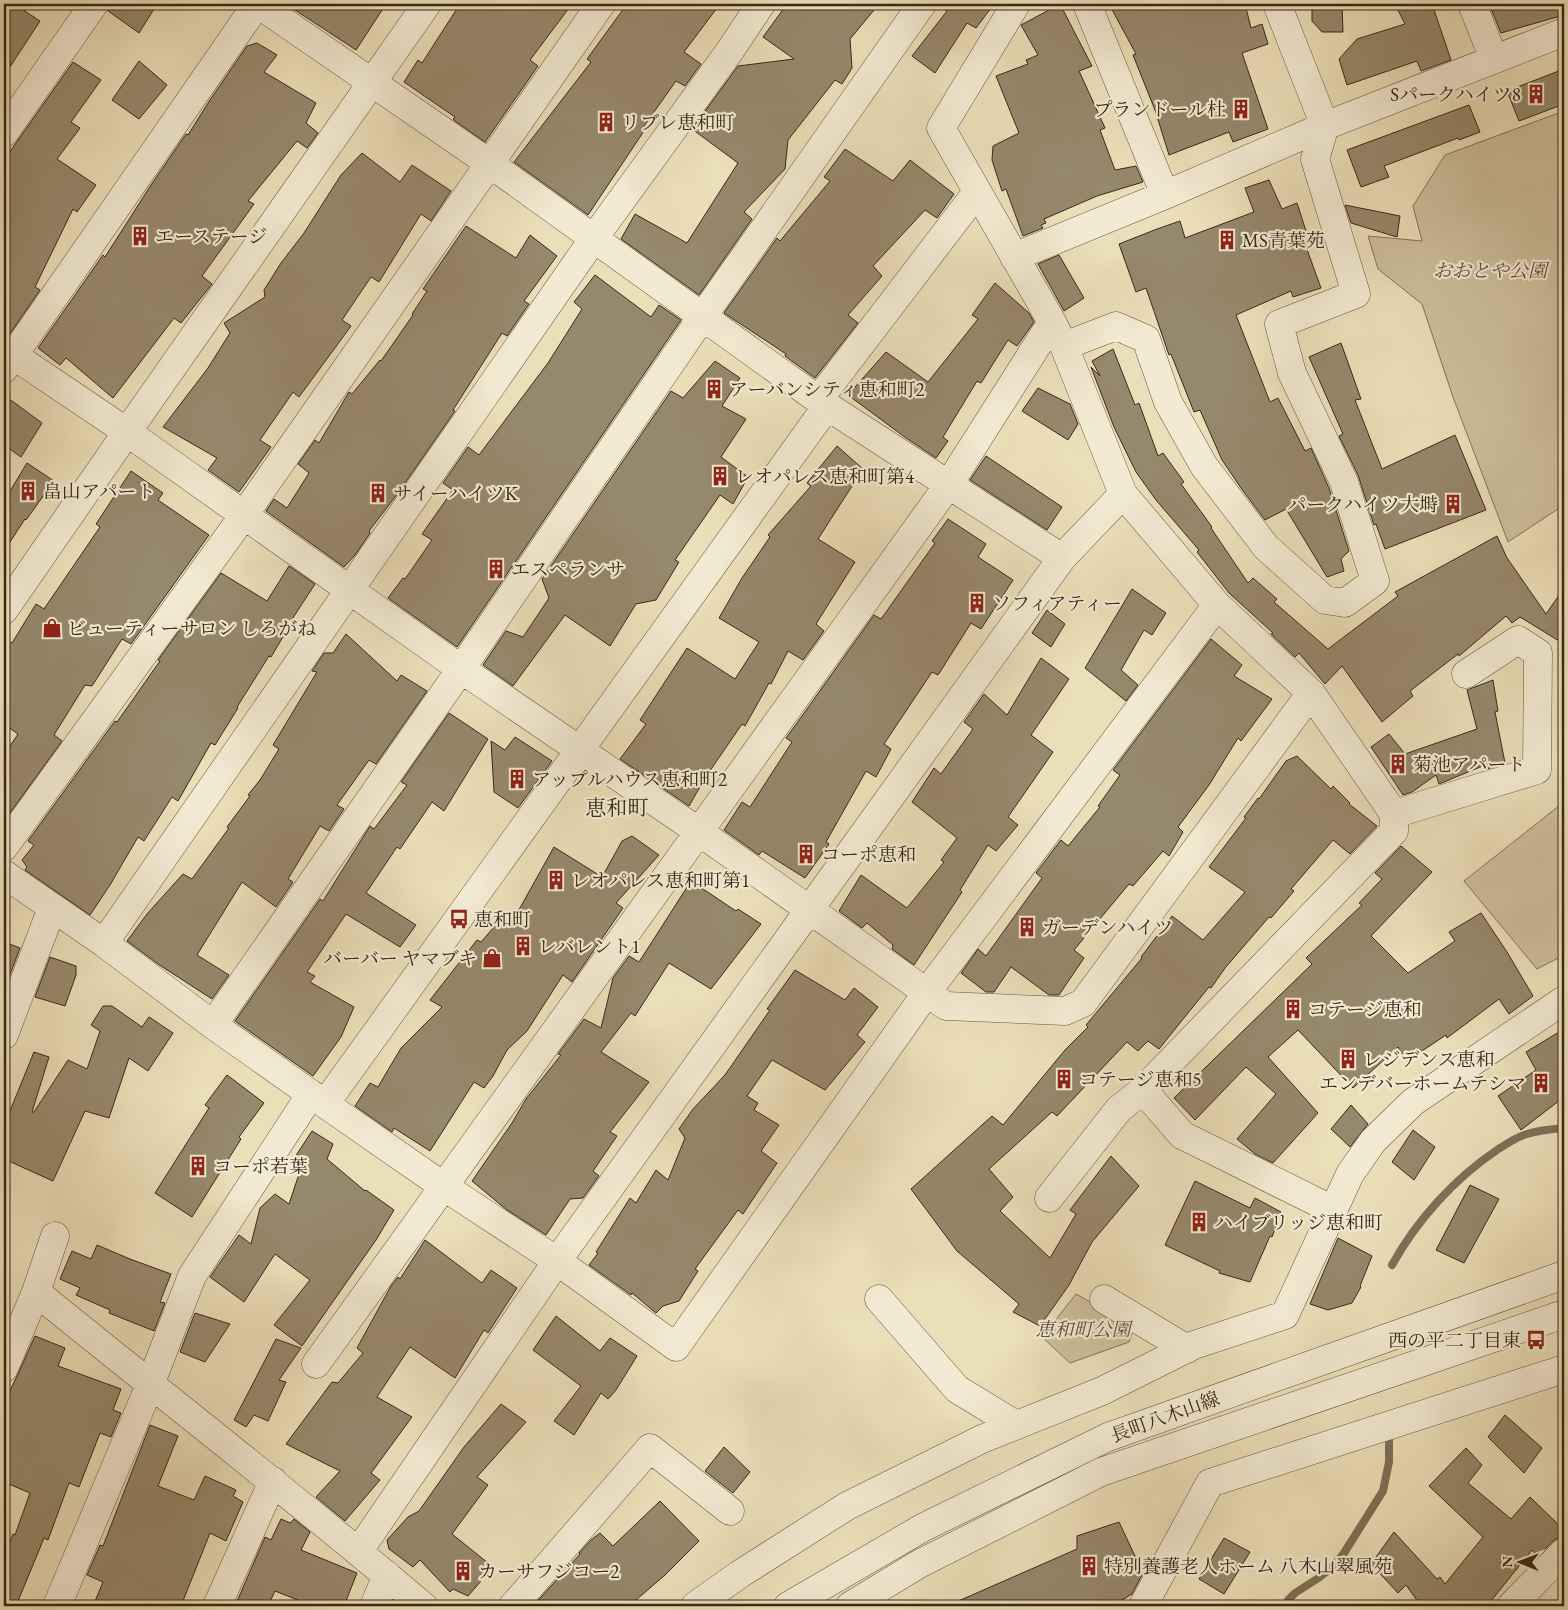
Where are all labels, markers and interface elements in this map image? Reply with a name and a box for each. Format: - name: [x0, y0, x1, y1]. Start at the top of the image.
- place label: Sパークハイツ8: [1390, 82, 1521, 107]
- building icon: Sパークハイツ8: [1525, 83, 1547, 105]
- place label: プランドール杜: [1093, 97, 1226, 122]
- building icon: プランドール杜: [1230, 98, 1252, 120]
- place label: リブレ恵和町: [621, 110, 734, 135]
- building icon: リブレ恵和町: [595, 111, 617, 133]
- place label: エーステージ: [155, 224, 267, 249]
- building icon: エーステージ: [129, 225, 151, 247]
- place label: MS青葉苑: [1242, 228, 1325, 253]
- building icon: MS青葉苑: [1216, 229, 1238, 251]
- park label: おおとや公園: [1433, 258, 1550, 283]
- place label: アーバンシティ恵和町2: [729, 377, 925, 402]
- building icon: アーバンシティ恵和町2: [703, 378, 725, 400]
- place label: レオパレス恵和町第4: [735, 464, 915, 489]
- building icon: レオパレス恵和町第4: [709, 465, 731, 487]
- place label: 畠山アパート: [43, 479, 155, 504]
- building icon: 畠山アパート: [17, 480, 39, 502]
- place label: サイーハイツK: [393, 481, 519, 506]
- building icon: サイーハイツK: [367, 482, 389, 504]
- place label: パークハイツ大塒: [1287, 492, 1438, 517]
- building icon: パークハイツ大塒: [1442, 493, 1464, 515]
- place label: エスペランサ: [511, 557, 625, 582]
- building icon: エスペランサ: [485, 558, 507, 580]
- place label: ソフィアティー: [992, 591, 1122, 616]
- building icon: ソフィアティー: [966, 592, 988, 614]
- place label: ビューティーサロン しろがね: [67, 616, 316, 641]
- shop icon: ビューティーサロン しろがね: [41, 617, 63, 639]
- place label: 菊池アパート: [1413, 752, 1525, 777]
- building icon: 菊池アパート: [1387, 753, 1409, 775]
- place label: アップルハウス恵和町2: [532, 767, 727, 792]
- building icon: アップルハウス恵和町2: [506, 768, 528, 790]
- district label: 恵和町: [586, 794, 649, 821]
- place label: コーポ恵和: [821, 842, 916, 867]
- building icon: コーポ恵和: [795, 843, 817, 865]
- place label: レオパレス恵和町第1: [571, 868, 750, 893]
- building icon: レオパレス恵和町第1: [545, 869, 567, 891]
- place label: 恵和町: [474, 907, 531, 932]
- bus stop icon: 恵和町: [448, 908, 470, 930]
- place label: ガーデンハイツ: [1042, 915, 1173, 940]
- building icon: ガーデンハイツ: [1016, 916, 1038, 938]
- place label: レバレント1: [538, 934, 640, 959]
- building icon: レバレント1: [512, 935, 534, 957]
- place label: バーバー ヤマブキ: [323, 946, 477, 971]
- shop icon: バーバー ヤマブキ: [481, 947, 503, 969]
- place label: コテージ恵和: [1308, 997, 1422, 1022]
- building icon: コテージ恵和: [1282, 998, 1304, 1020]
- place label: レジデンス恵和: [1363, 1047, 1495, 1072]
- building icon: レジデンス恵和: [1337, 1048, 1359, 1070]
- place label: コテージ恵和5: [1079, 1067, 1202, 1092]
- building icon: コテージ恵和5: [1053, 1068, 1075, 1090]
- place label: エンデバーホームテシマ: [1319, 1071, 1526, 1096]
- building icon: エンデバーホームテシマ: [1530, 1072, 1552, 1094]
- place label: コーポ若葉: [213, 1154, 308, 1179]
- building icon: コーポ若葉: [187, 1155, 209, 1177]
- place label: ハイブリッジ恵和町: [1214, 1210, 1383, 1235]
- building icon: ハイブリッジ恵和町: [1188, 1211, 1210, 1233]
- park label: 恵和町公園: [1035, 1317, 1133, 1342]
- place label: 西の平二丁目東: [1388, 1328, 1521, 1353]
- bus stop icon: 西の平二丁目東: [1525, 1329, 1547, 1351]
- street label: 長町八木山線: [1107, 1386, 1223, 1448]
- north arrow: [1496, 1538, 1546, 1588]
- place label: 特別養護老人ホーム 八木山翠風苑: [1104, 1554, 1393, 1579]
- building icon: 特別養護老人ホーム 八木山翠風苑: [1078, 1555, 1100, 1577]
- text: N: [1498, 1555, 1516, 1568]
- place label: カーサフジコー2: [478, 1559, 619, 1584]
- building icon: カーサフジコー2: [452, 1560, 474, 1582]

